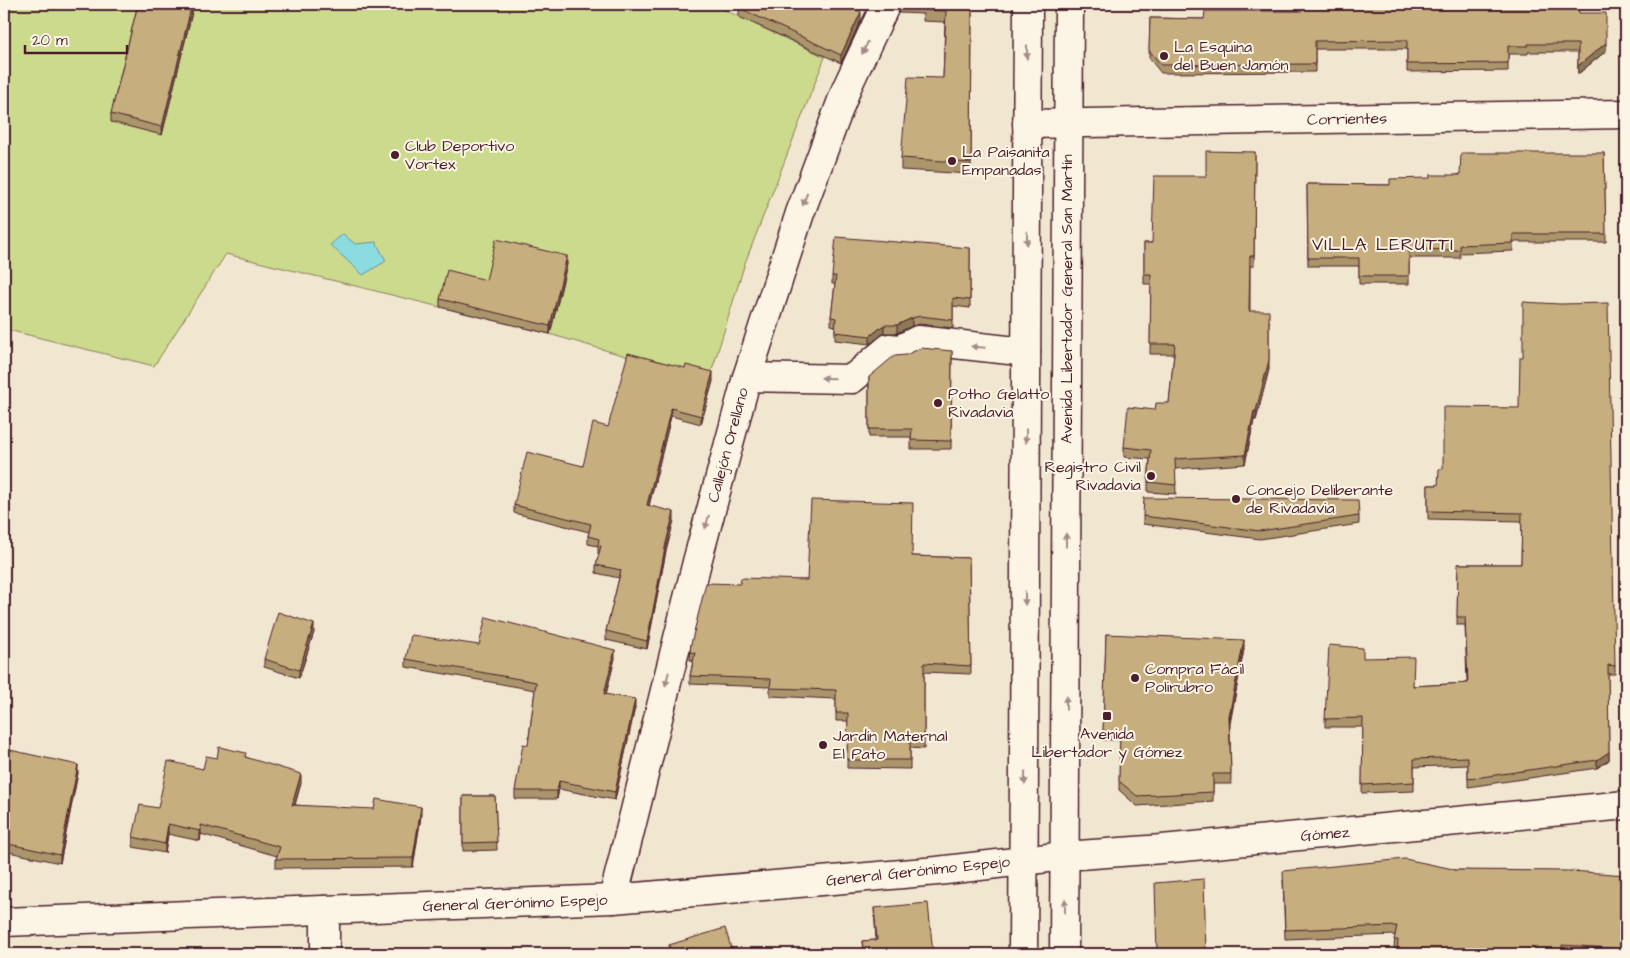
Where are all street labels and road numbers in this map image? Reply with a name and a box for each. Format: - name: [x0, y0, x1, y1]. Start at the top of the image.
- street label: Corrientes: [1307, 107, 1387, 131]
- street label: Avenida Libertador General San Martín: [1056, 154, 1078, 444]
- street label: Callejón Orellano: [702, 385, 754, 505]
- street label: Gómez: [1300, 821, 1350, 847]
- street label: General Gerónimo Espejo: [825, 850, 1011, 892]
- street label: General Gerónimo Espejo: [422, 889, 608, 917]

